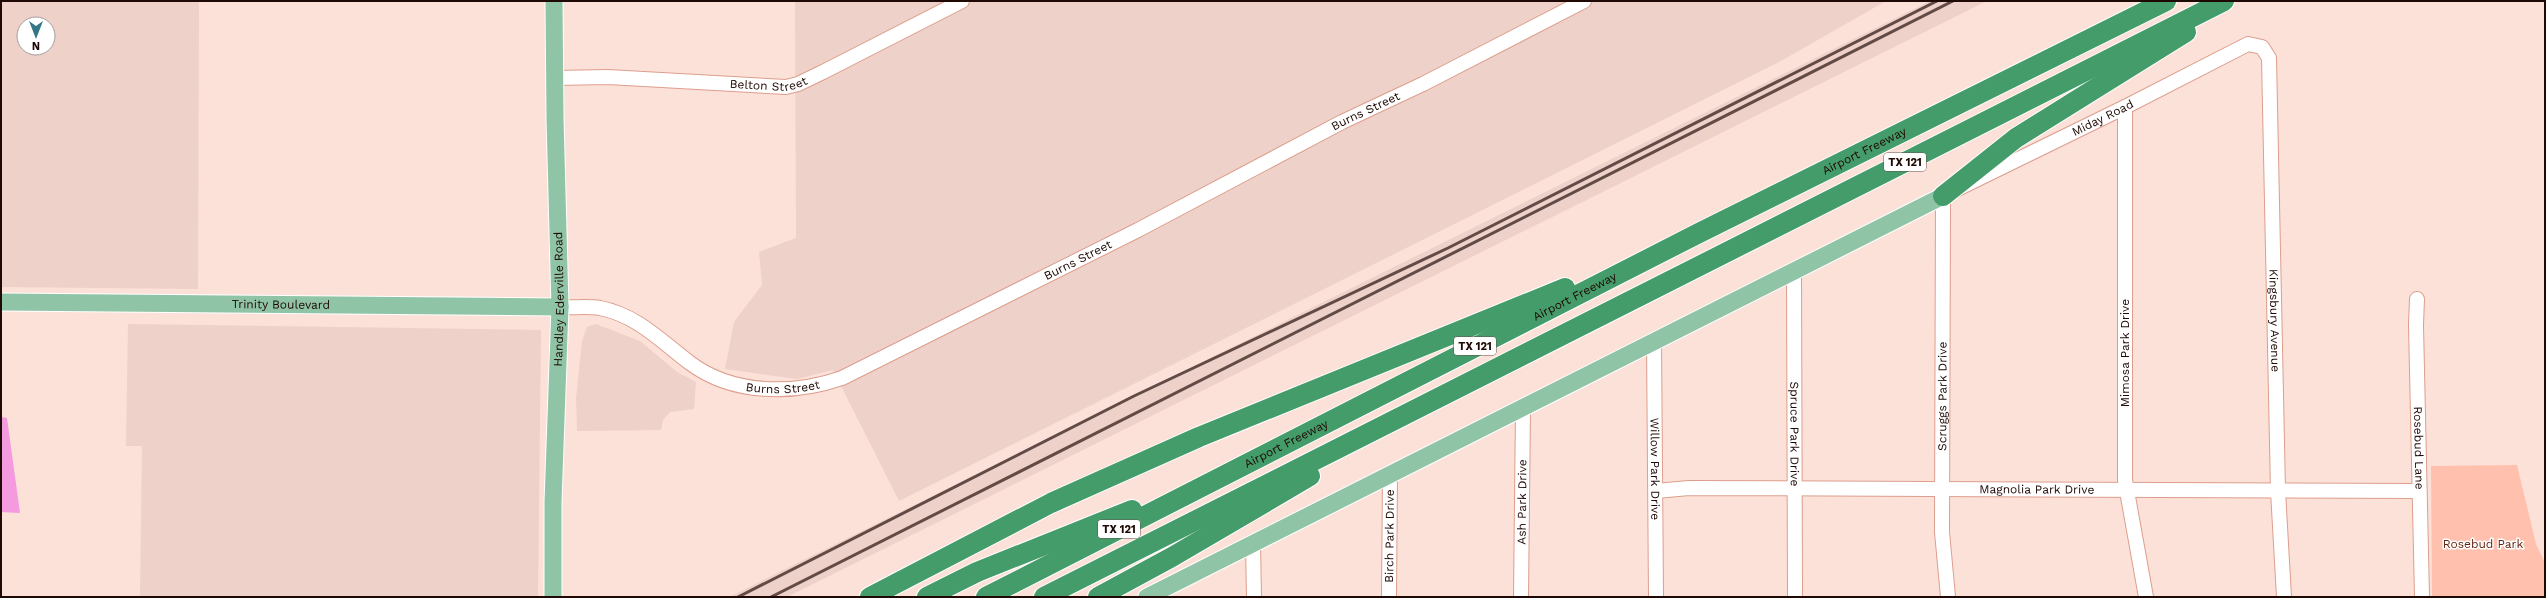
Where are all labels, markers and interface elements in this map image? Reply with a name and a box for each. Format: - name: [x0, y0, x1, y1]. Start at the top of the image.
- north arrow: [16, 16, 56, 56]
- text: N: [32, 39, 40, 52]
- street label: Belton Street: [729, 74, 810, 94]
- street label: Burns Street: [1329, 89, 1402, 133]
- street label: Miday Road: [2070, 97, 2136, 139]
- street label: Airport Freeway: [1820, 124, 1909, 178]
- road number: TX 121: [1884, 153, 1926, 171]
- street label: Handley Ederville Road: [551, 232, 567, 367]
- street label: Burns Street: [1042, 237, 1114, 283]
- street label: Airport Freeway: [1530, 269, 1620, 324]
- street label: Kingsbury Avenue: [2266, 269, 2283, 372]
- street label: Trinity Boulevard: [232, 297, 330, 312]
- street label: Mimosa Park Drive: [2118, 299, 2132, 407]
- road number: TX 121: [1454, 337, 1496, 355]
- street label: Scruggs Park Drive: [1935, 341, 1950, 451]
- street label: Burns Street: [745, 378, 821, 396]
- street label: Spruce Park Drive: [1787, 382, 1802, 486]
- street label: Rosebud Lane: [2411, 406, 2427, 490]
- street label: Airport Freeway: [1242, 416, 1331, 471]
- street label: Willow Park Drive: [1648, 418, 1662, 520]
- street label: Ash Park Drive: [1515, 459, 1529, 545]
- street label: Magnolia Park Drive: [1979, 482, 2094, 497]
- street label: Birch Park Drive: [1382, 489, 1397, 583]
- road number: TX 121: [1098, 520, 1140, 538]
- park label: Rosebud Park: [2443, 537, 2523, 551]

